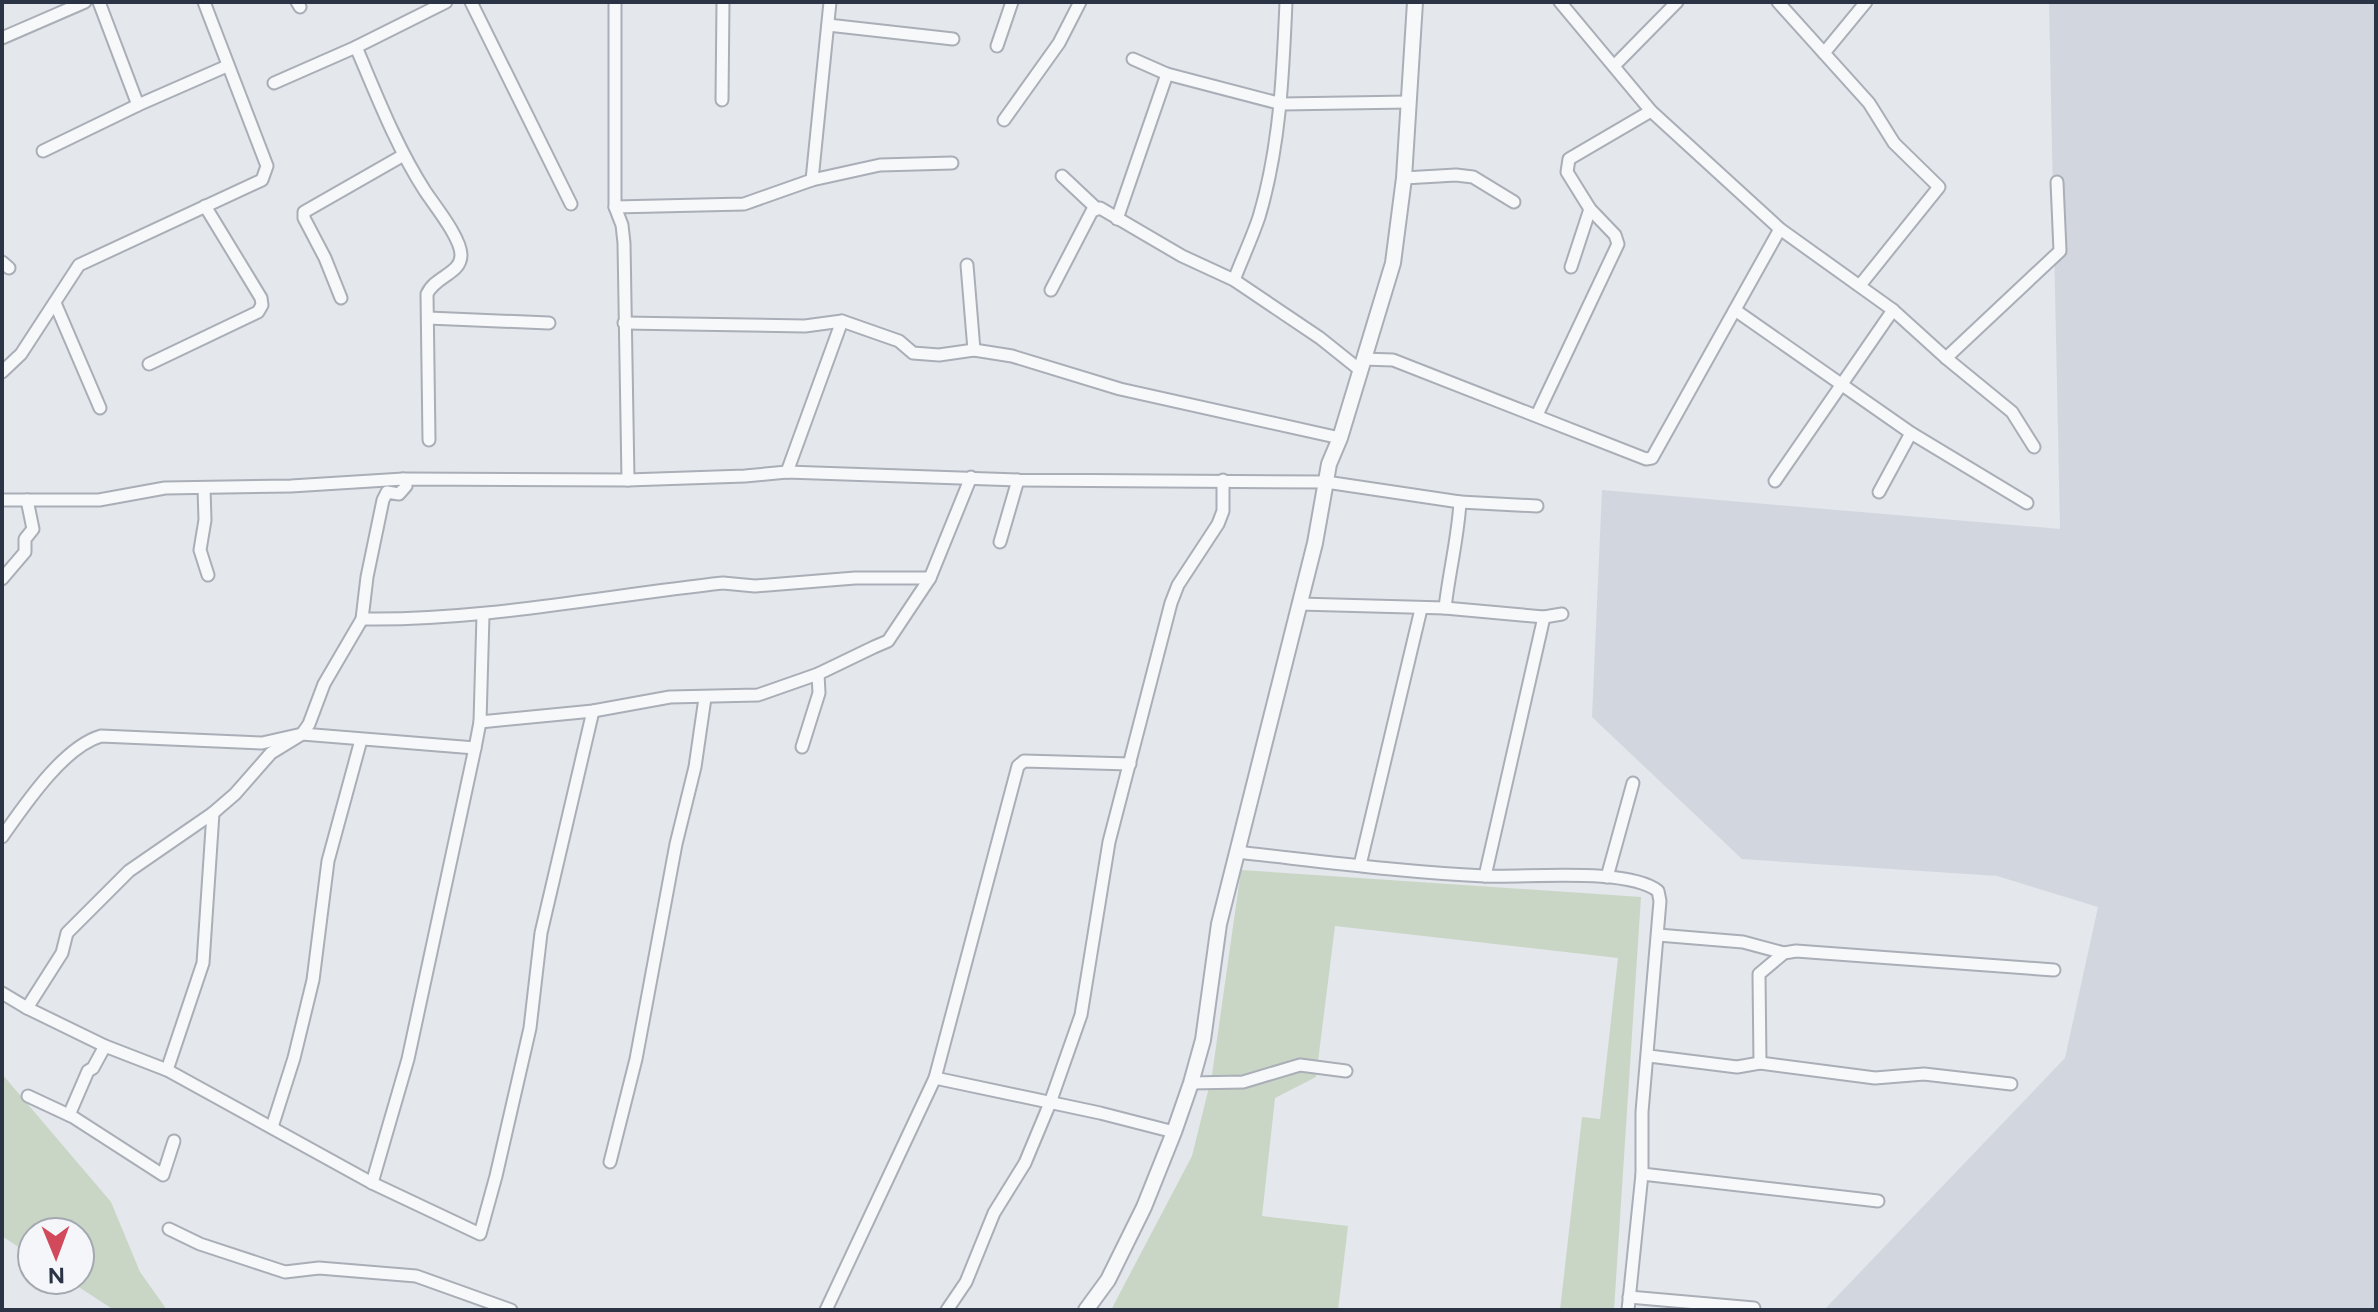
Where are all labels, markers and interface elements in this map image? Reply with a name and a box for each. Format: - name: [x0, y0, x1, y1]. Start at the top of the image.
- north arrow: [16, 1216, 96, 1296]
- text: N: [48, 1262, 65, 1289]

